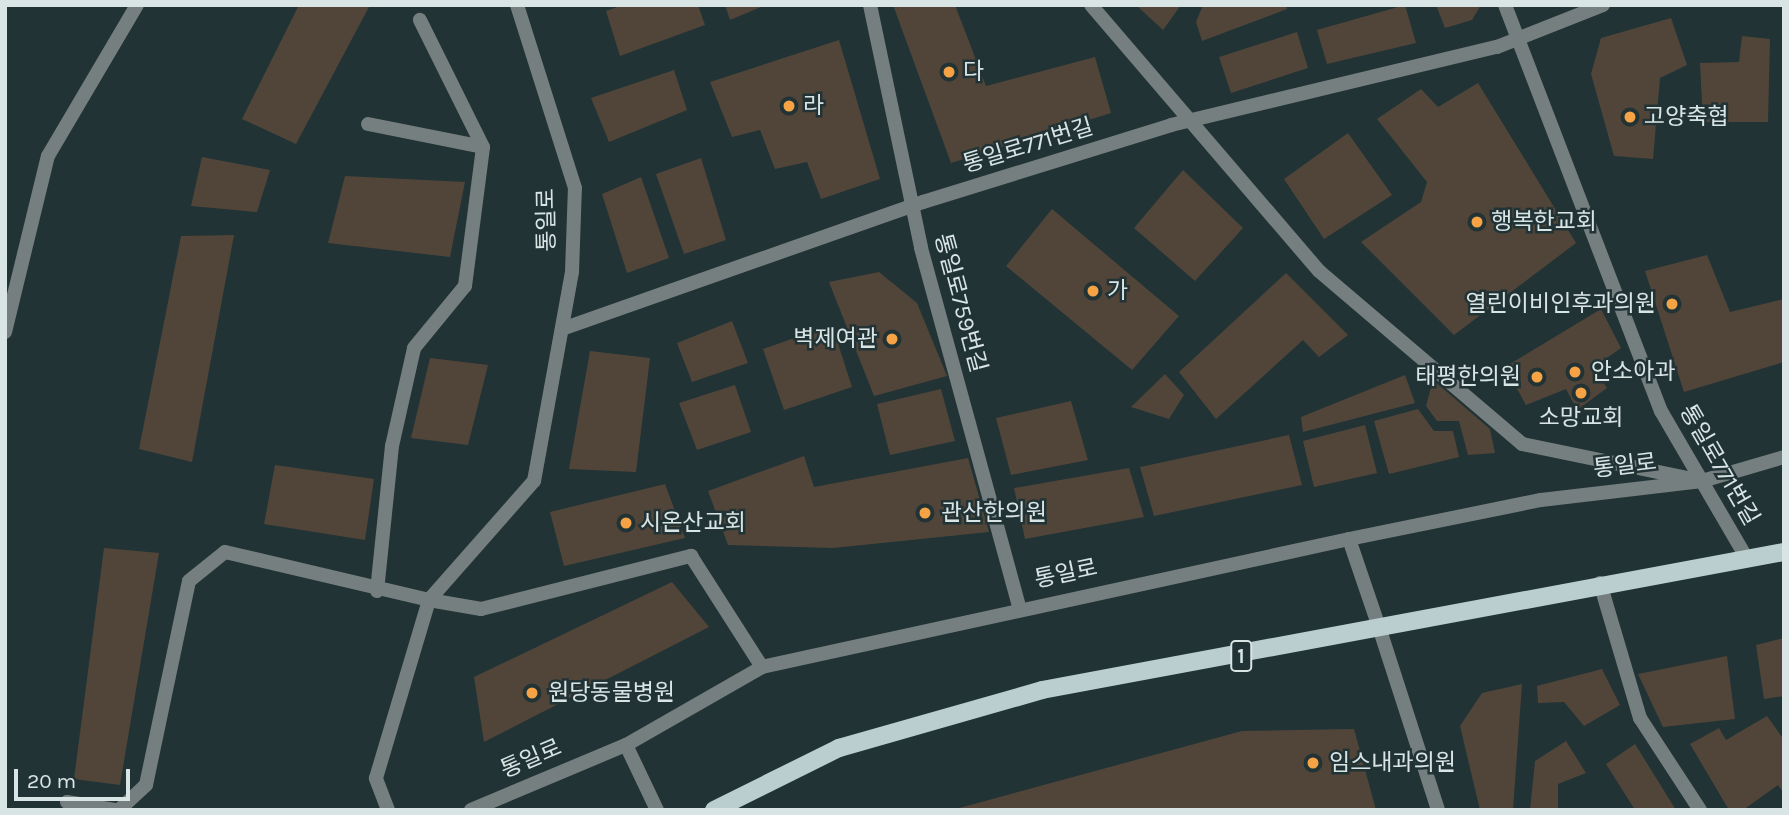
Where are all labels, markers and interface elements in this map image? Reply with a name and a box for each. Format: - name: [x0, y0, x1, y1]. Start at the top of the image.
- place label: 다: [963, 58, 984, 86]
- marker: 다: [941, 64, 957, 80]
- place label: 라: [803, 92, 824, 120]
- marker: 라: [781, 98, 797, 114]
- place label: 고양축협: [1644, 103, 1729, 131]
- marker: 고양축협: [1622, 109, 1638, 125]
- street label: 통일로771번길: [959, 113, 1097, 179]
- street label: 통일로: [533, 188, 561, 252]
- place label: 행복한교회: [1491, 208, 1597, 236]
- marker: 행복한교회: [1469, 214, 1485, 230]
- street label: 통일로759번길: [928, 230, 992, 376]
- place label: 가: [1107, 277, 1128, 305]
- marker: 가: [1085, 283, 1101, 299]
- place label: 열린이비인후과의원: [1466, 290, 1656, 318]
- marker: 열린이비인후과의원: [1662, 294, 1682, 314]
- place label: 벽제여관: [793, 325, 878, 353]
- marker: 벽제여관: [884, 331, 900, 347]
- place label: 안소아과: [1591, 358, 1676, 386]
- marker: 안소아과: [1565, 362, 1585, 382]
- place label: 태평한의원: [1415, 363, 1521, 391]
- marker: 태평한의원: [1527, 367, 1547, 387]
- marker: 소망교회: [1573, 385, 1589, 401]
- street label: 통일로771번길: [1673, 400, 1765, 530]
- place label: 소망교회: [1539, 404, 1623, 432]
- street label: 통일로: [1592, 448, 1658, 484]
- place label: 관산한의원: [941, 499, 1047, 527]
- marker: 관산한의원: [915, 503, 935, 523]
- place label: 시온산교회: [640, 509, 746, 537]
- marker: 시온산교회: [618, 515, 634, 531]
- street label: 통일로: [1032, 554, 1100, 594]
- road number: 1: [1229, 638, 1253, 674]
- place label: 원당동물병원: [548, 679, 675, 707]
- marker: 원당동물병원: [522, 683, 542, 703]
- street label: 통일로: [496, 734, 566, 784]
- place label: 임스내과의원: [1329, 749, 1456, 777]
- marker: 임스내과의원: [1303, 753, 1323, 773]
- scale bar: [18, 756, 133, 800]
- text: 20 m: [27, 769, 76, 793]

